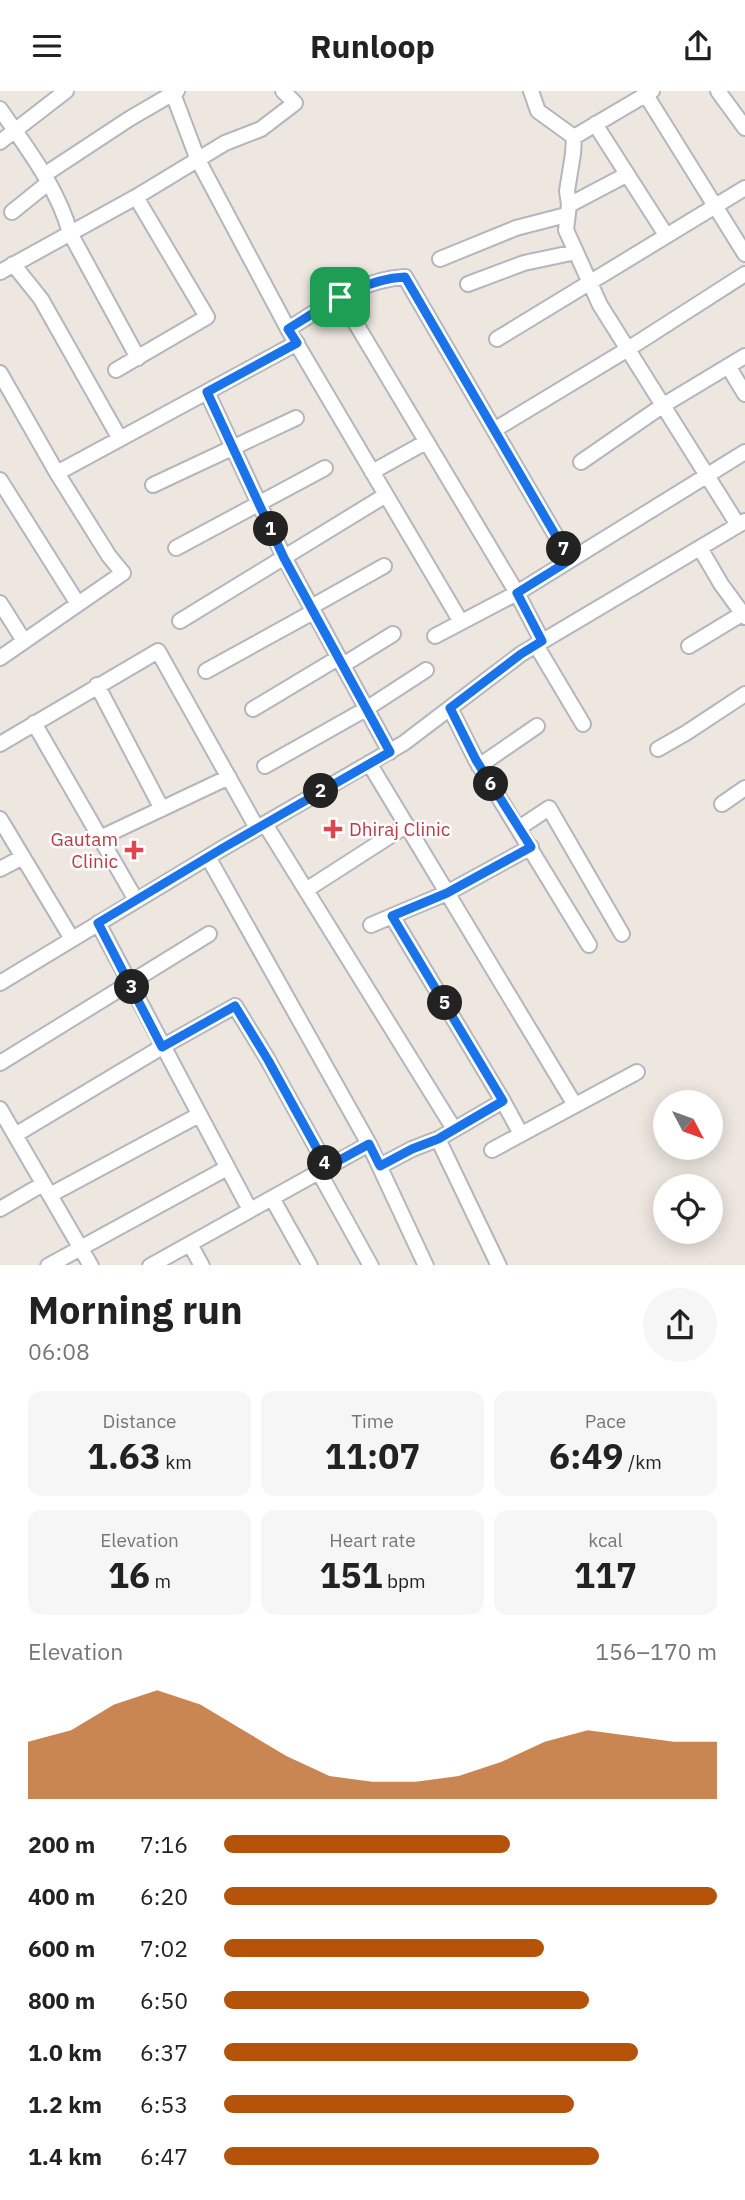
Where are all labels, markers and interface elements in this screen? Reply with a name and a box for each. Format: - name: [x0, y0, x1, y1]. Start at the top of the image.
- text: Runloop: [310, 25, 435, 67]
- icon: menu: [28, 27, 66, 65]
- icon: share: [679, 27, 717, 65]
- pin: [310, 267, 370, 327]
- icon: arrive: [321, 278, 359, 316]
- pin: 1: [254, 511, 288, 547]
- text: 1: [265, 516, 276, 540]
- pin: 7: [546, 531, 582, 567]
- text: 7: [558, 536, 569, 560]
- pin: 6: [474, 767, 508, 801]
- text: 6: [485, 771, 496, 795]
- pin: 2: [304, 773, 338, 809]
- text: 2: [315, 778, 326, 802]
- place label: Dhiraj Clinic: [349, 817, 451, 841]
- marker: Dhiraj Clinic: [323, 819, 343, 839]
- place label: Gautam Clinic: [50, 827, 118, 873]
- marker: Gautam Clinic: [124, 840, 144, 860]
- pin: 3: [114, 969, 150, 1005]
- text: 3: [126, 974, 137, 998]
- pin: 5: [428, 985, 462, 1021]
- text: 5: [439, 990, 450, 1014]
- north arrow: [653, 1090, 723, 1160]
- map controls: [653, 1090, 723, 1244]
- pin: 4: [308, 1145, 342, 1181]
- text: 4: [319, 1150, 330, 1174]
- button: locate: [653, 1174, 723, 1244]
- text: Morning run: [28, 1285, 243, 1334]
- button: share: [643, 1288, 717, 1362]
- text: 06:08: [28, 1336, 90, 1366]
- text: Distance: [102, 1409, 177, 1433]
- text: Time: [351, 1409, 394, 1433]
- text: Pace: [585, 1409, 626, 1433]
- text: 1.63: [87, 1433, 161, 1479]
- text: 11:07: [325, 1433, 420, 1479]
- text: 6:49: [549, 1433, 624, 1479]
- text: km: [161, 1450, 192, 1474]
- text: /km: [624, 1450, 662, 1474]
- text: Elevation: [100, 1528, 179, 1552]
- text: Heart rate: [329, 1528, 416, 1552]
- text: kcal: [588, 1528, 623, 1552]
- text: 16: [108, 1552, 150, 1598]
- text: 151: [319, 1552, 382, 1598]
- text: 117: [574, 1552, 637, 1598]
- text: m: [150, 1569, 171, 1593]
- text: bpm: [382, 1569, 426, 1593]
- text: Elevation: [28, 1636, 123, 1666]
- text: 156–170 m: [595, 1636, 717, 1666]
- text: 200 m: [28, 1829, 95, 1859]
- text: 7:16: [140, 1829, 188, 1859]
- text: 400 m: [28, 1881, 95, 1911]
- text: 6:20: [140, 1881, 188, 1911]
- text: 600 m: [28, 1933, 95, 1963]
- text: 7:02: [140, 1933, 188, 1963]
- text: 800 m: [28, 1985, 95, 2015]
- text: 6:50: [140, 1985, 188, 2015]
- text: 1.0 km: [28, 2037, 102, 2067]
- text: 6:37: [140, 2037, 188, 2067]
- text: 1.2 km: [28, 2089, 102, 2119]
- text: 6:53: [140, 2089, 188, 2119]
- text: 1.4 km: [28, 2141, 102, 2171]
- text: 6:47: [140, 2141, 188, 2171]

